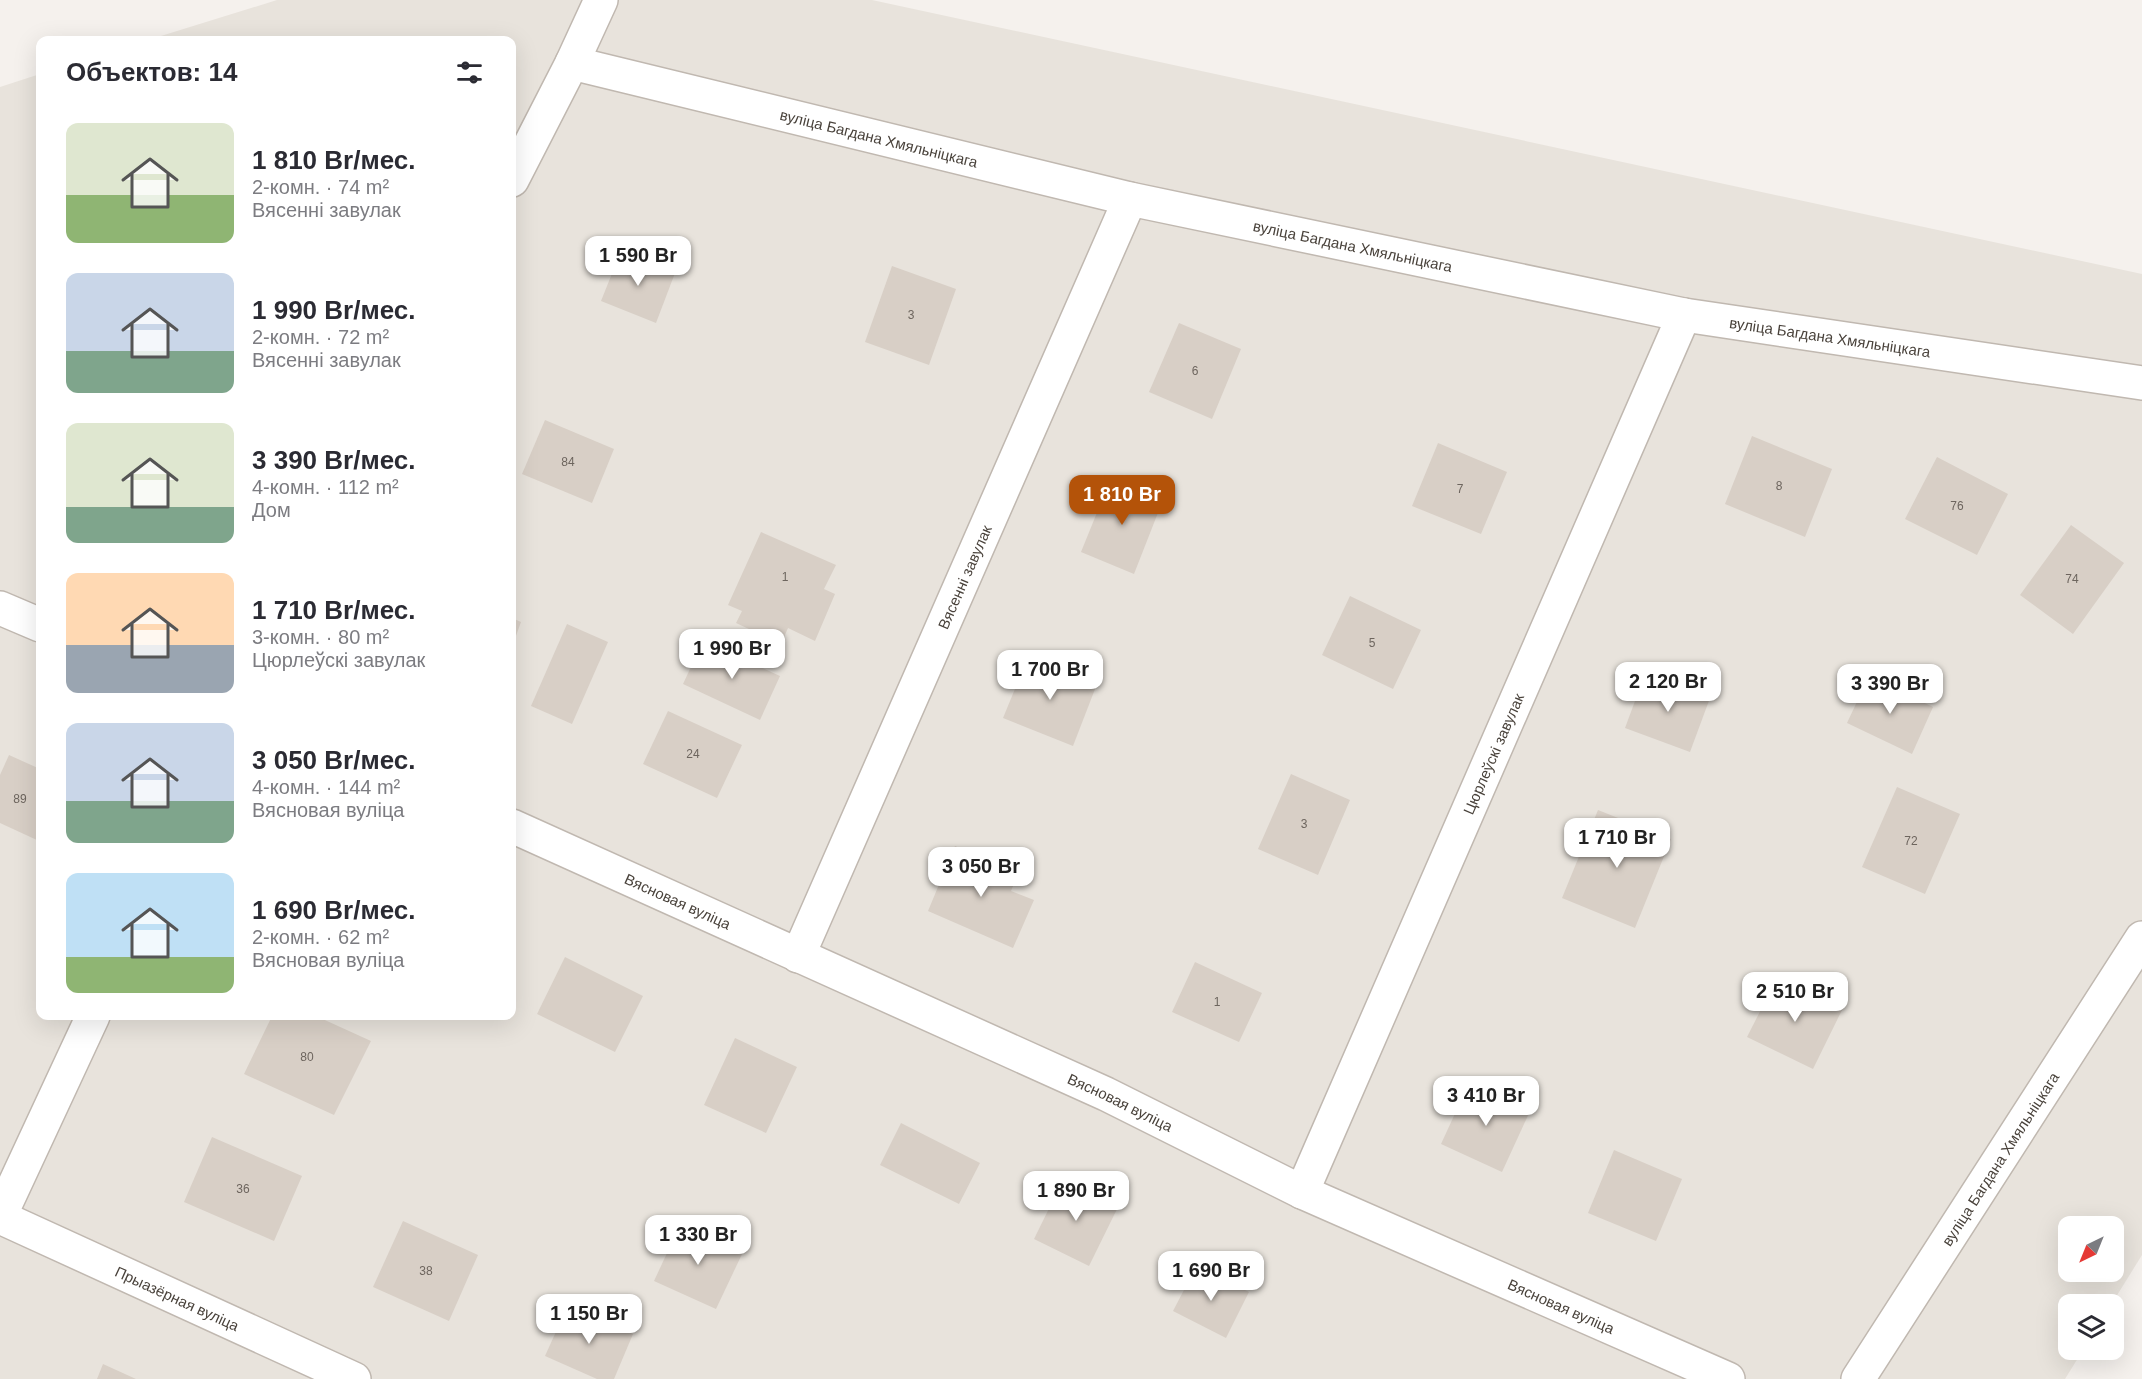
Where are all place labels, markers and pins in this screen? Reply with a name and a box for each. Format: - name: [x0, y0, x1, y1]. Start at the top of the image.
- pin: 1 590 Br: [576, 236, 700, 287]
- pin: 1 810 Br: [1060, 475, 1184, 526]
- pin: 1 990 Br: [670, 629, 794, 680]
- pin: 1 700 Br: [988, 650, 1112, 701]
- pin: 2 120 Br: [1606, 662, 1730, 713]
- pin: 3 390 Br: [1828, 664, 1952, 715]
- pin: 1 710 Br: [1555, 818, 1679, 869]
- pin: 3 050 Br: [919, 847, 1043, 898]
- pin: 2 510 Br: [1733, 972, 1857, 1023]
- pin: 3 410 Br: [1424, 1076, 1548, 1127]
- pin: 1 890 Br: [1014, 1171, 1138, 1222]
- pin: 1 330 Br: [636, 1215, 760, 1266]
- pin: 1 690 Br: [1149, 1251, 1273, 1302]
- pin: 1 150 Br: [527, 1294, 651, 1345]

